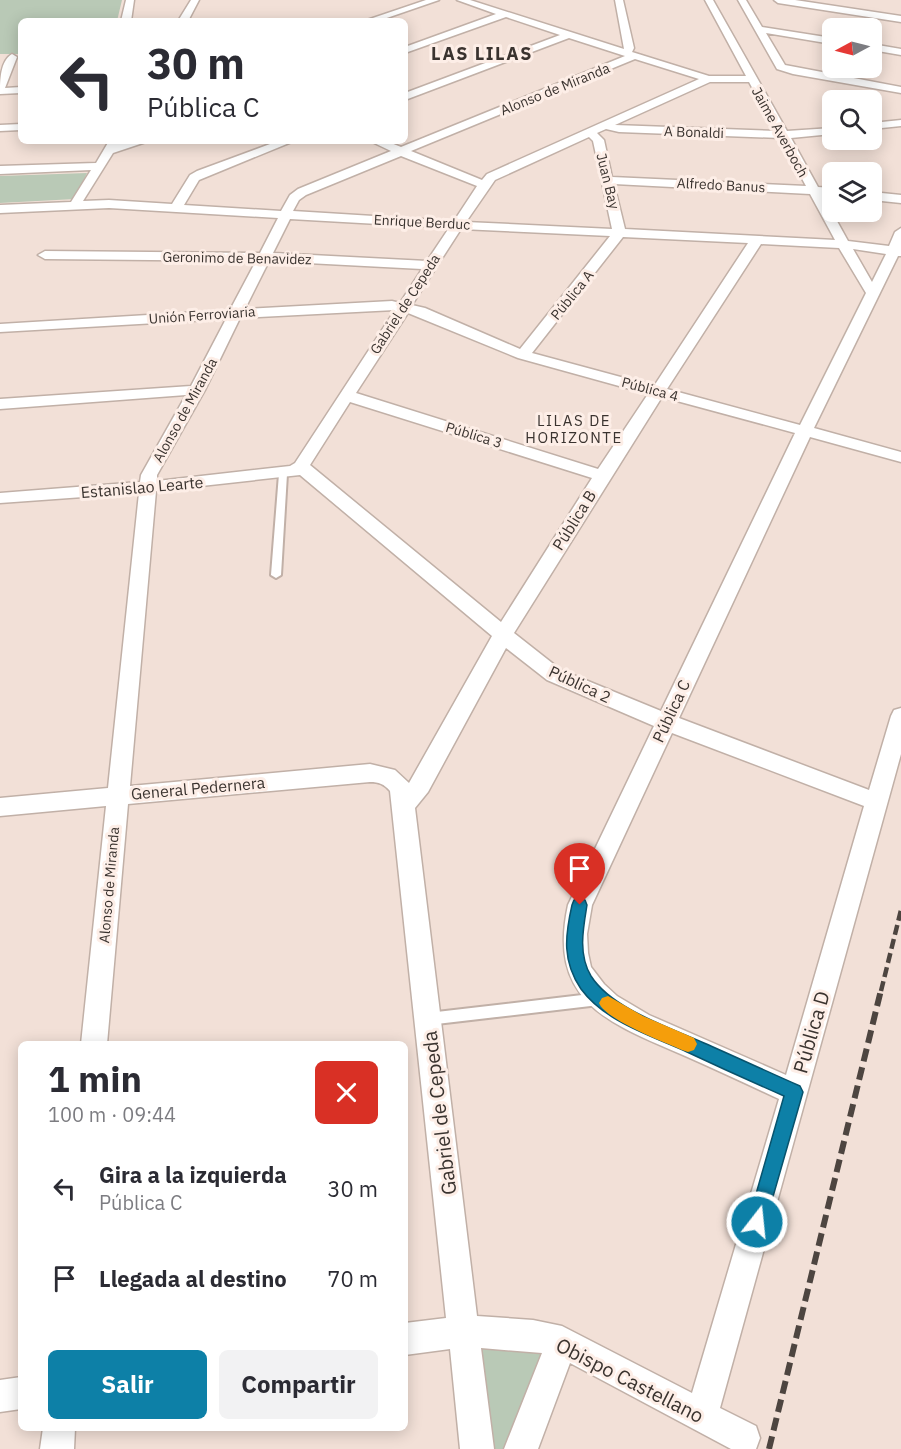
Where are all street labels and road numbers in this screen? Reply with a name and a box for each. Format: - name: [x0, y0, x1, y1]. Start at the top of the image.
- street label: Alonso de Miranda: [498, 59, 613, 119]
- street label: Jaime Averboch: [748, 84, 812, 180]
- street label: A Bonaldi: [664, 122, 724, 142]
- street label: Juan Bay: [592, 151, 624, 211]
- street label: Alfredo Banus: [676, 174, 766, 196]
- street label: Enrique Berduc: [373, 210, 471, 234]
- street label: Geronimo de Benavidez: [162, 248, 312, 268]
- street label: Gabriel de Cepeda: [366, 250, 444, 357]
- street label: Pública A: [547, 267, 597, 323]
- street label: Unión Ferroviaria: [148, 302, 257, 328]
- street label: Alonso de Miranda: [149, 354, 221, 465]
- street label: Pública 4: [620, 373, 680, 405]
- street label: Pública 3: [444, 418, 504, 452]
- street label: Estanislao Learte: [80, 472, 204, 502]
- street label: Pública B: [548, 486, 600, 554]
- street label: Pública 2: [546, 661, 614, 707]
- street label: Pública C: [648, 676, 694, 745]
- street label: General Pedernera: [130, 772, 266, 804]
- street label: Alonso de Miranda: [95, 826, 123, 944]
- street label: Pública D: [786, 988, 836, 1076]
- street label: Gabriel de Cepeda: [415, 1029, 462, 1197]
- street label: Obispo Castellano: [551, 1331, 709, 1429]

